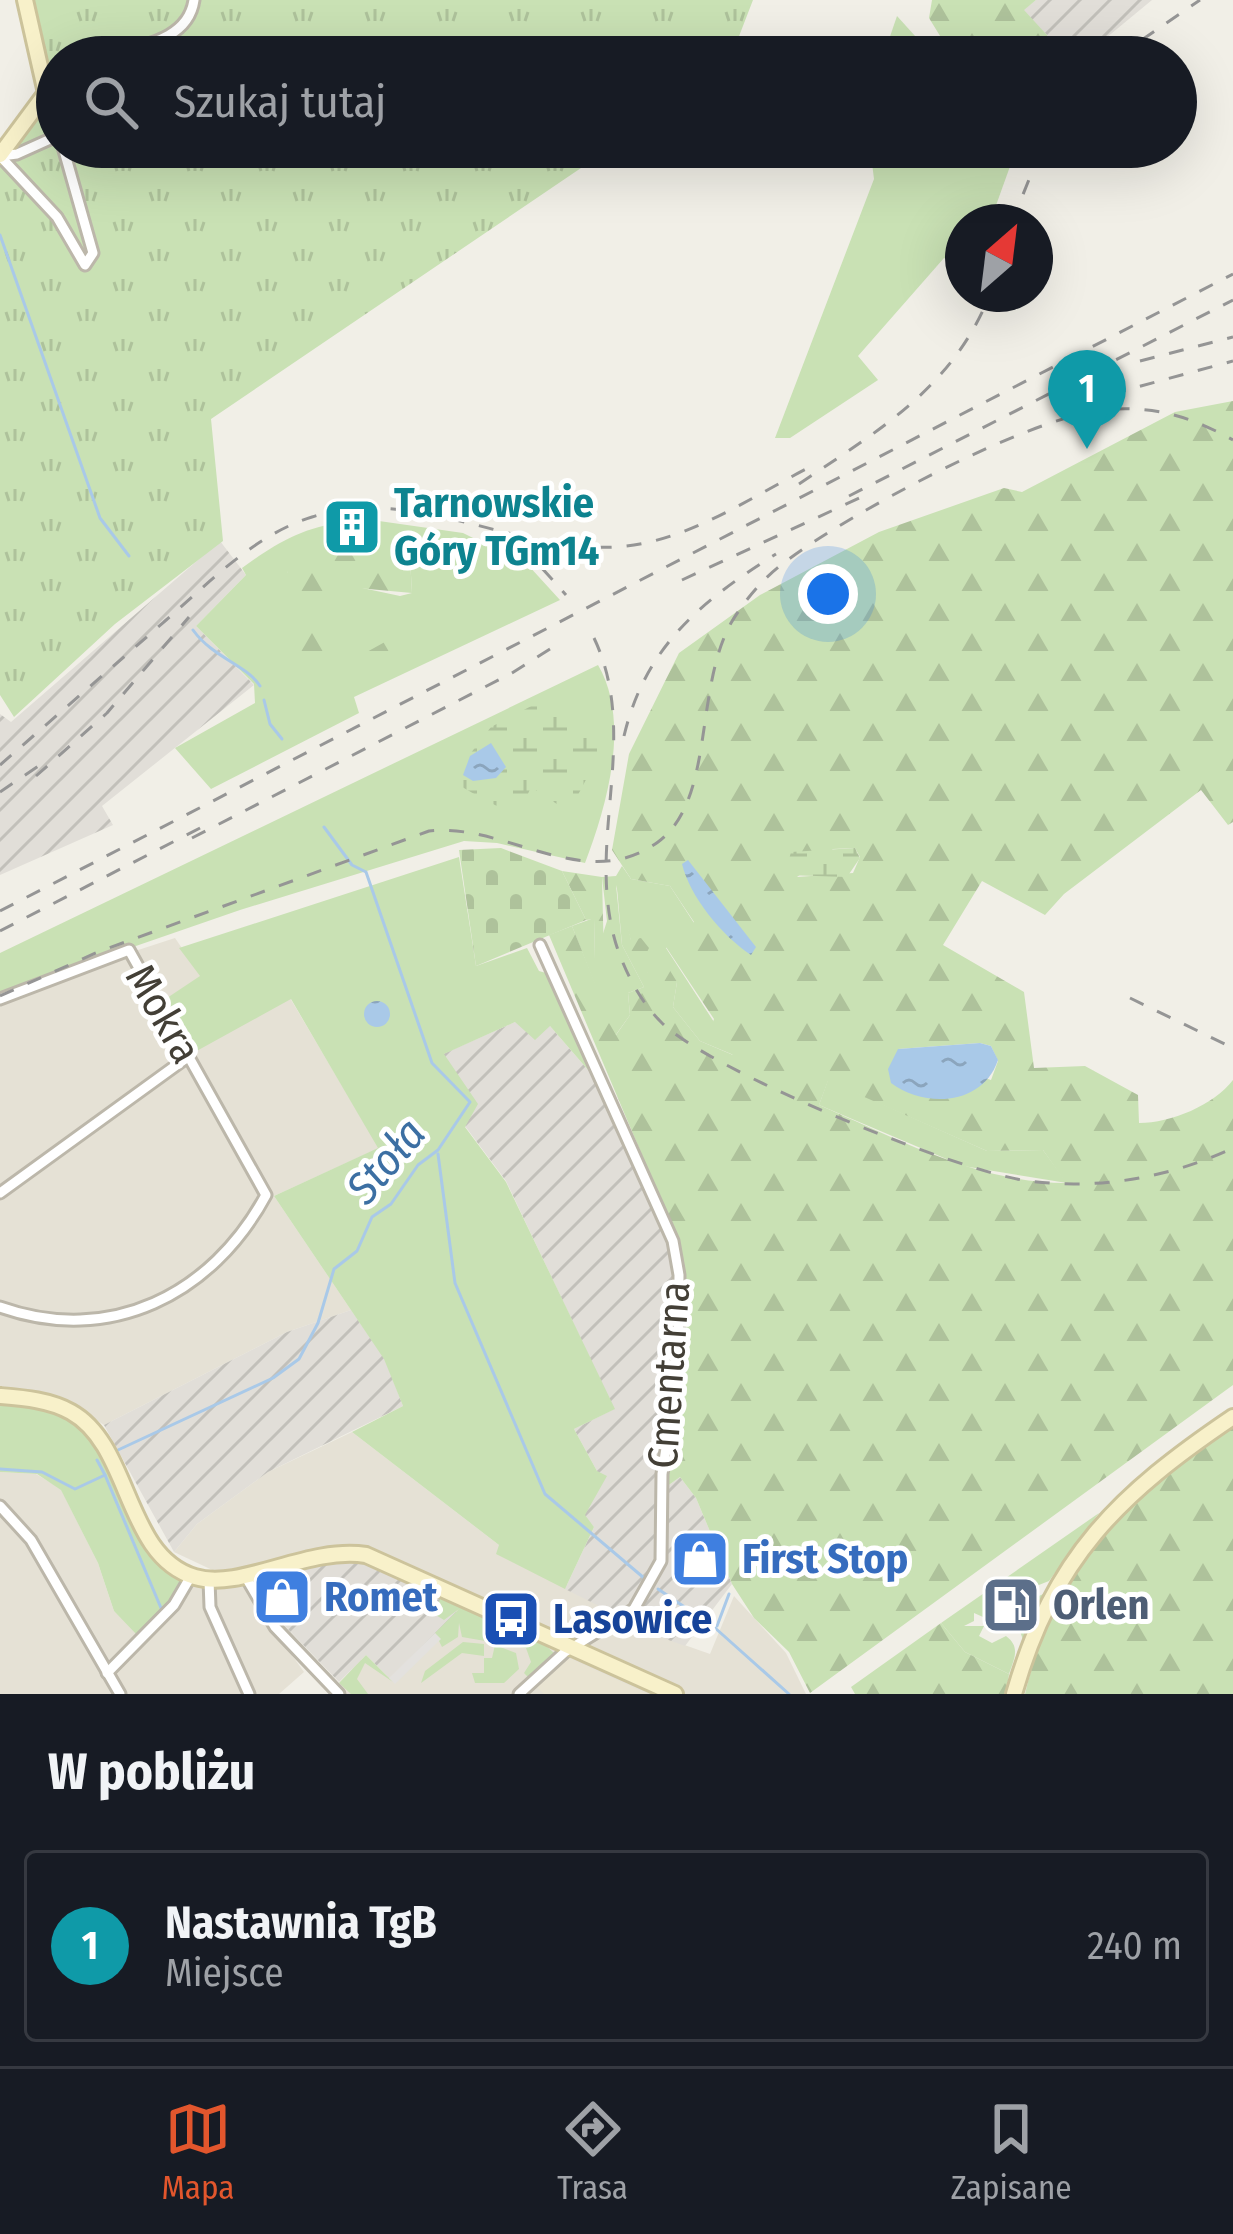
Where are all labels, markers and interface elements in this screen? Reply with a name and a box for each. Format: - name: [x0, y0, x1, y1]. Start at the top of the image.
- search box: [36, 36, 1197, 168]
- icon: search: [78, 69, 144, 135]
- text: Szukaj tutaj: [174, 75, 386, 129]
- north arrow: [945, 204, 1053, 312]
- pin: 1: [1048, 350, 1126, 449]
- place label: Tarnowskie Góry TGm14: [394, 478, 599, 576]
- building icon: Tarnowskie Góry TGm14: [321, 496, 383, 558]
- your location: [798, 564, 858, 624]
- street label: Mokra: [115, 956, 211, 1072]
- water label: Stoła: [334, 1107, 437, 1215]
- street label: Cmentarna: [638, 1280, 700, 1470]
- shop icon: First Stop: [669, 1528, 731, 1590]
- place label: First Stop: [742, 1534, 908, 1584]
- shop icon: Romet: [251, 1566, 313, 1628]
- place label: Romet: [324, 1572, 439, 1622]
- fuel station icon: Orlen: [980, 1574, 1042, 1636]
- place label: Orlen: [1053, 1580, 1149, 1630]
- bus stop icon: Lasowice: [480, 1588, 542, 1650]
- place label: Lasowice: [553, 1594, 712, 1644]
- text: W pobliżu: [48, 1741, 255, 1803]
- text: Nastawnia TgB: [165, 1896, 437, 1950]
- text: 1: [82, 1923, 98, 1969]
- text: 240 m: [1087, 1923, 1182, 1969]
- text: Miejsce: [165, 1950, 284, 1996]
- tab: Mapa: [161, 2096, 234, 2208]
- tab: Trasa: [557, 2096, 628, 2208]
- tab: Zapisane: [951, 2096, 1072, 2208]

